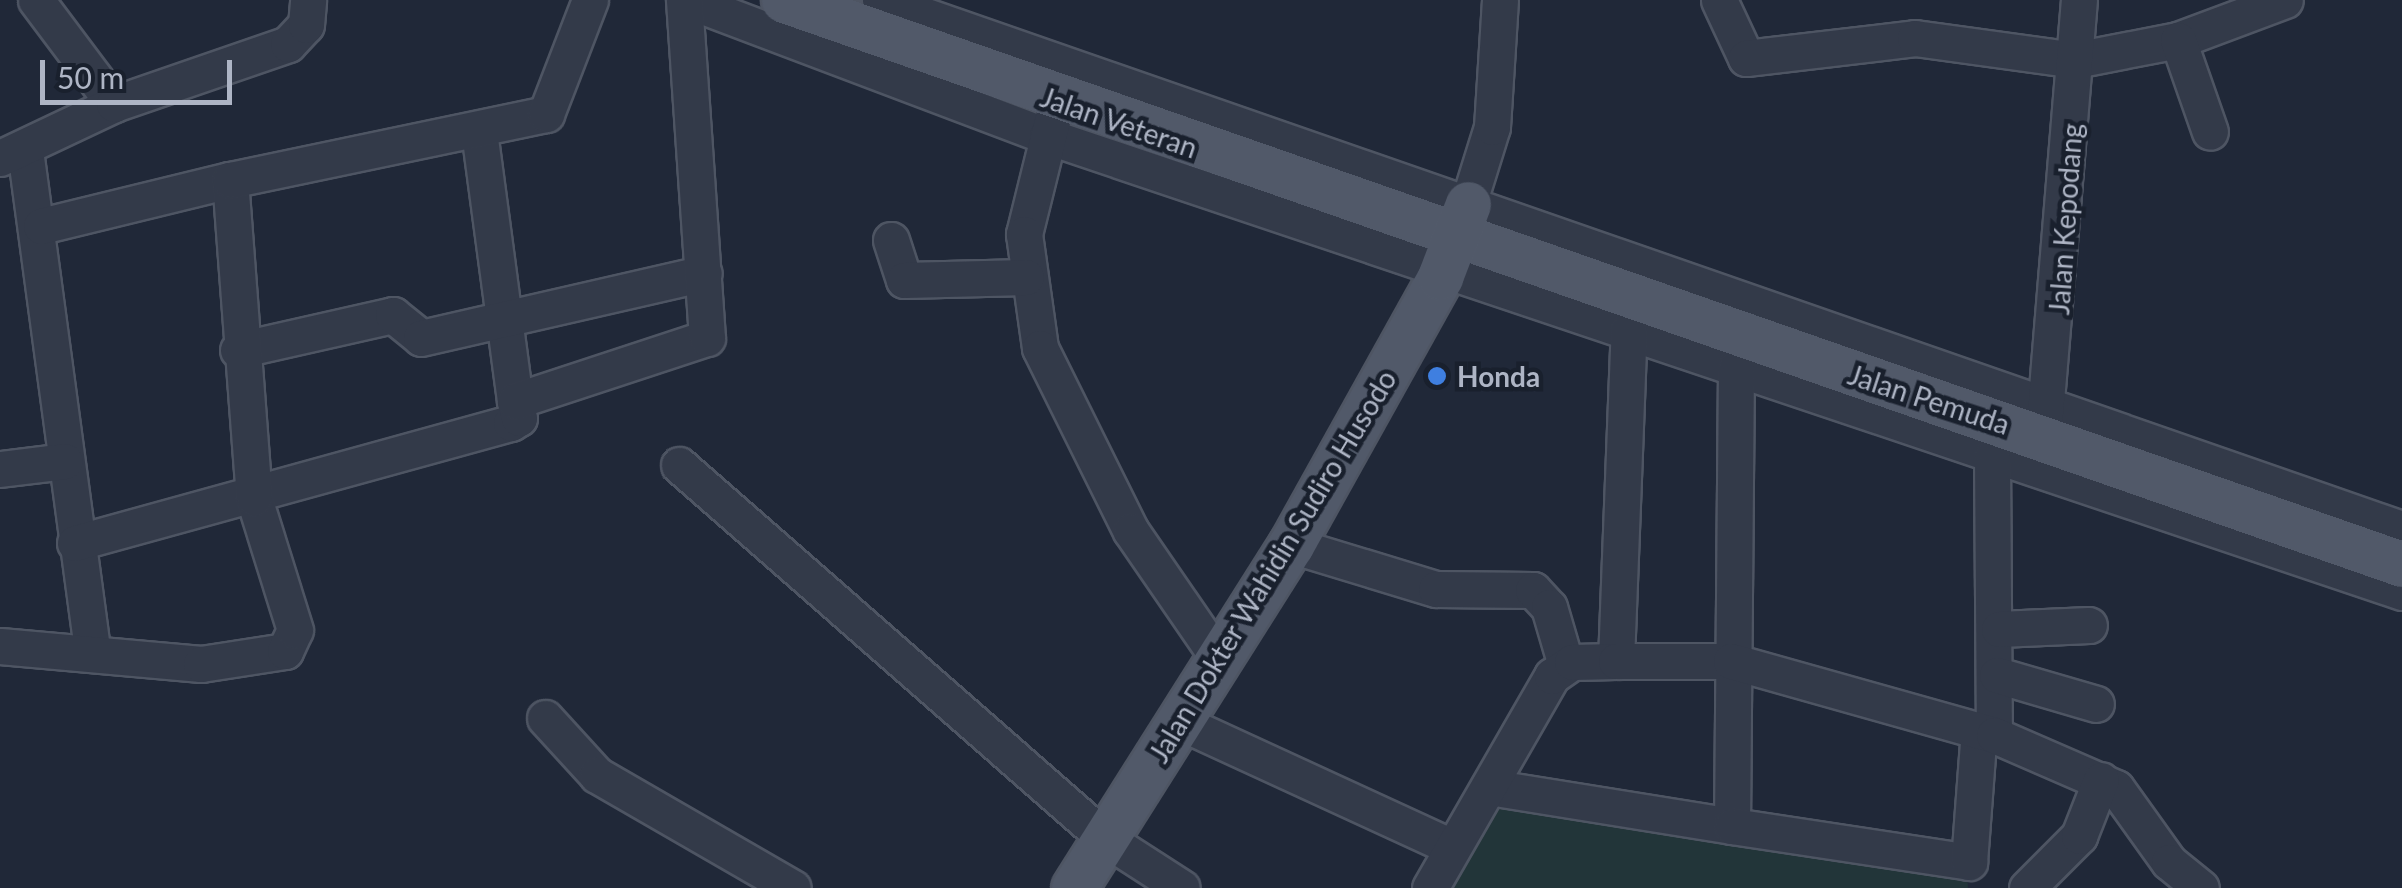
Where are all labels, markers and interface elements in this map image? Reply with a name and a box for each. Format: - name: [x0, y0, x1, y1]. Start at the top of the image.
- scale bar: [45, 40, 238, 102]
- text: 50 m: [57, 59, 124, 95]
- street label: Jalan Veteran: [1036, 79, 1202, 165]
- street label: Jalan Kepodang: [2042, 122, 2088, 316]
- street label: Jalan Pemuda: [1844, 357, 2014, 441]
- place label: Honda: [1457, 359, 1540, 393]
- street label: Jalan Dokter Wahidin Sudiro Husodo: [1141, 363, 1403, 769]
- marker: Honda: [1426, 365, 1448, 387]

